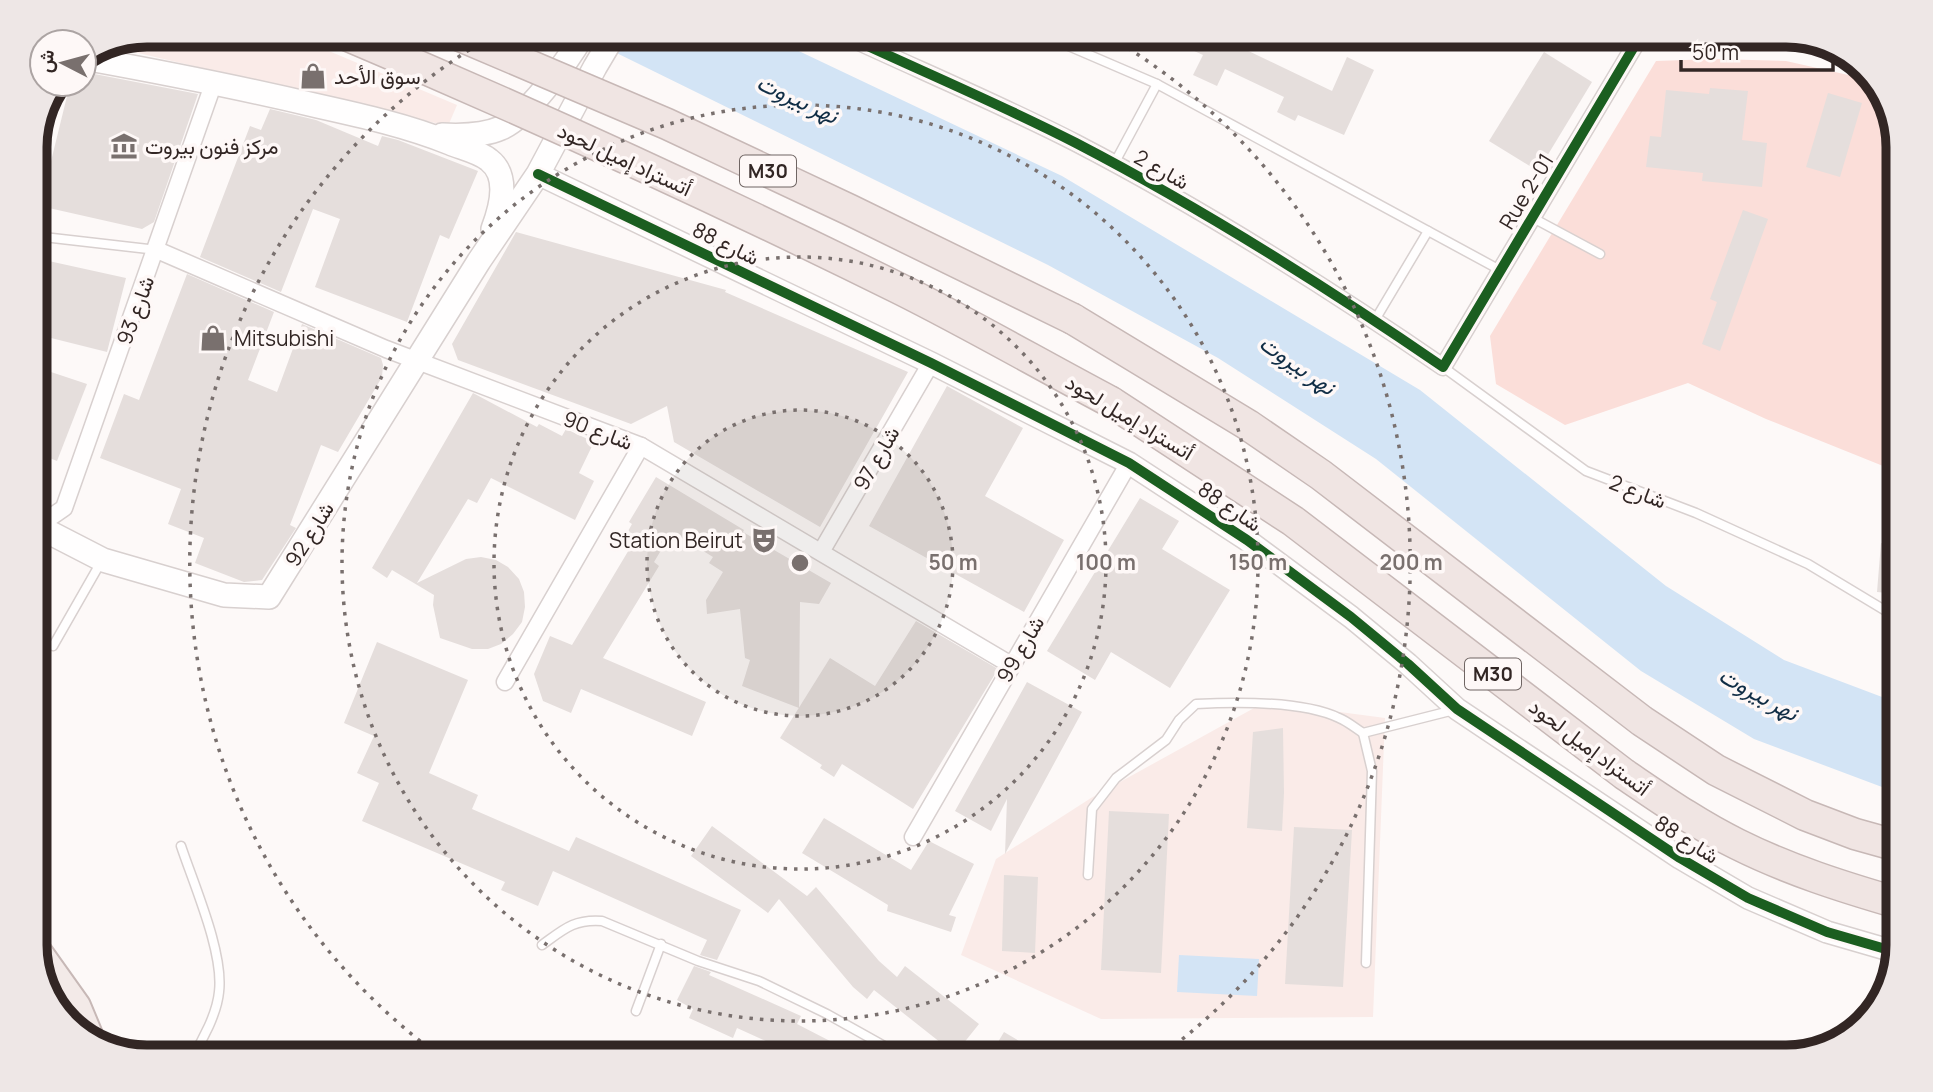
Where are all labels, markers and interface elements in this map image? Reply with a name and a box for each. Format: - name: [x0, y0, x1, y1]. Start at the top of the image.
- north arrow: [28, 28, 98, 98]
- scale bar: [1681, 28, 1833, 72]
- text: 50 m: [1692, 38, 1739, 66]
- text: ش: [32, 48, 60, 74]
- shop icon: سوق الأحد: [298, 61, 328, 91]
- place label: سوق الأحد: [334, 62, 421, 90]
- water label: نهر بيروت: [752, 65, 845, 131]
- street label: أتستراد إميل لحود: [553, 116, 697, 203]
- museum icon: مركز فنون بيروت: [109, 131, 139, 161]
- place label: مركز فنون بيروت: [145, 132, 278, 160]
- street label: شارع 2: [1129, 143, 1194, 196]
- street label: Rue 2-01: [1492, 148, 1560, 234]
- road number: M30: [740, 155, 796, 186]
- street label: شارع 88: [688, 215, 764, 272]
- street label: شارع 93: [110, 272, 161, 349]
- shop icon: Mitsubishi: [198, 323, 228, 353]
- place label: Mitsubishi: [234, 324, 334, 352]
- water label: نهر بيروت: [1253, 326, 1344, 403]
- street label: أتستراد إميل لحود: [1060, 368, 1199, 467]
- street label: شارع 90: [559, 404, 637, 457]
- street label: شارع 97: [846, 421, 906, 496]
- street label: شارع 2: [1605, 467, 1670, 515]
- street label: شارع 88: [1192, 475, 1267, 538]
- street label: شارع 92: [278, 496, 341, 572]
- theatre icon: Station Beirut: [749, 525, 779, 555]
- place label: Station Beirut: [609, 526, 743, 554]
- text: 50 m: [928, 548, 978, 576]
- text: 100 m: [1076, 548, 1136, 576]
- text: 150 m: [1229, 548, 1287, 576]
- text: 200 m: [1379, 548, 1443, 576]
- centre of rings: [788, 551, 812, 575]
- street label: شارع 99: [990, 611, 1051, 688]
- water label: نهر بيروت: [1714, 658, 1806, 729]
- road number: M30: [1465, 659, 1521, 690]
- street label: أتستراد إميل لحود: [1523, 692, 1656, 803]
- street label: شارع 88: [1649, 808, 1724, 870]

